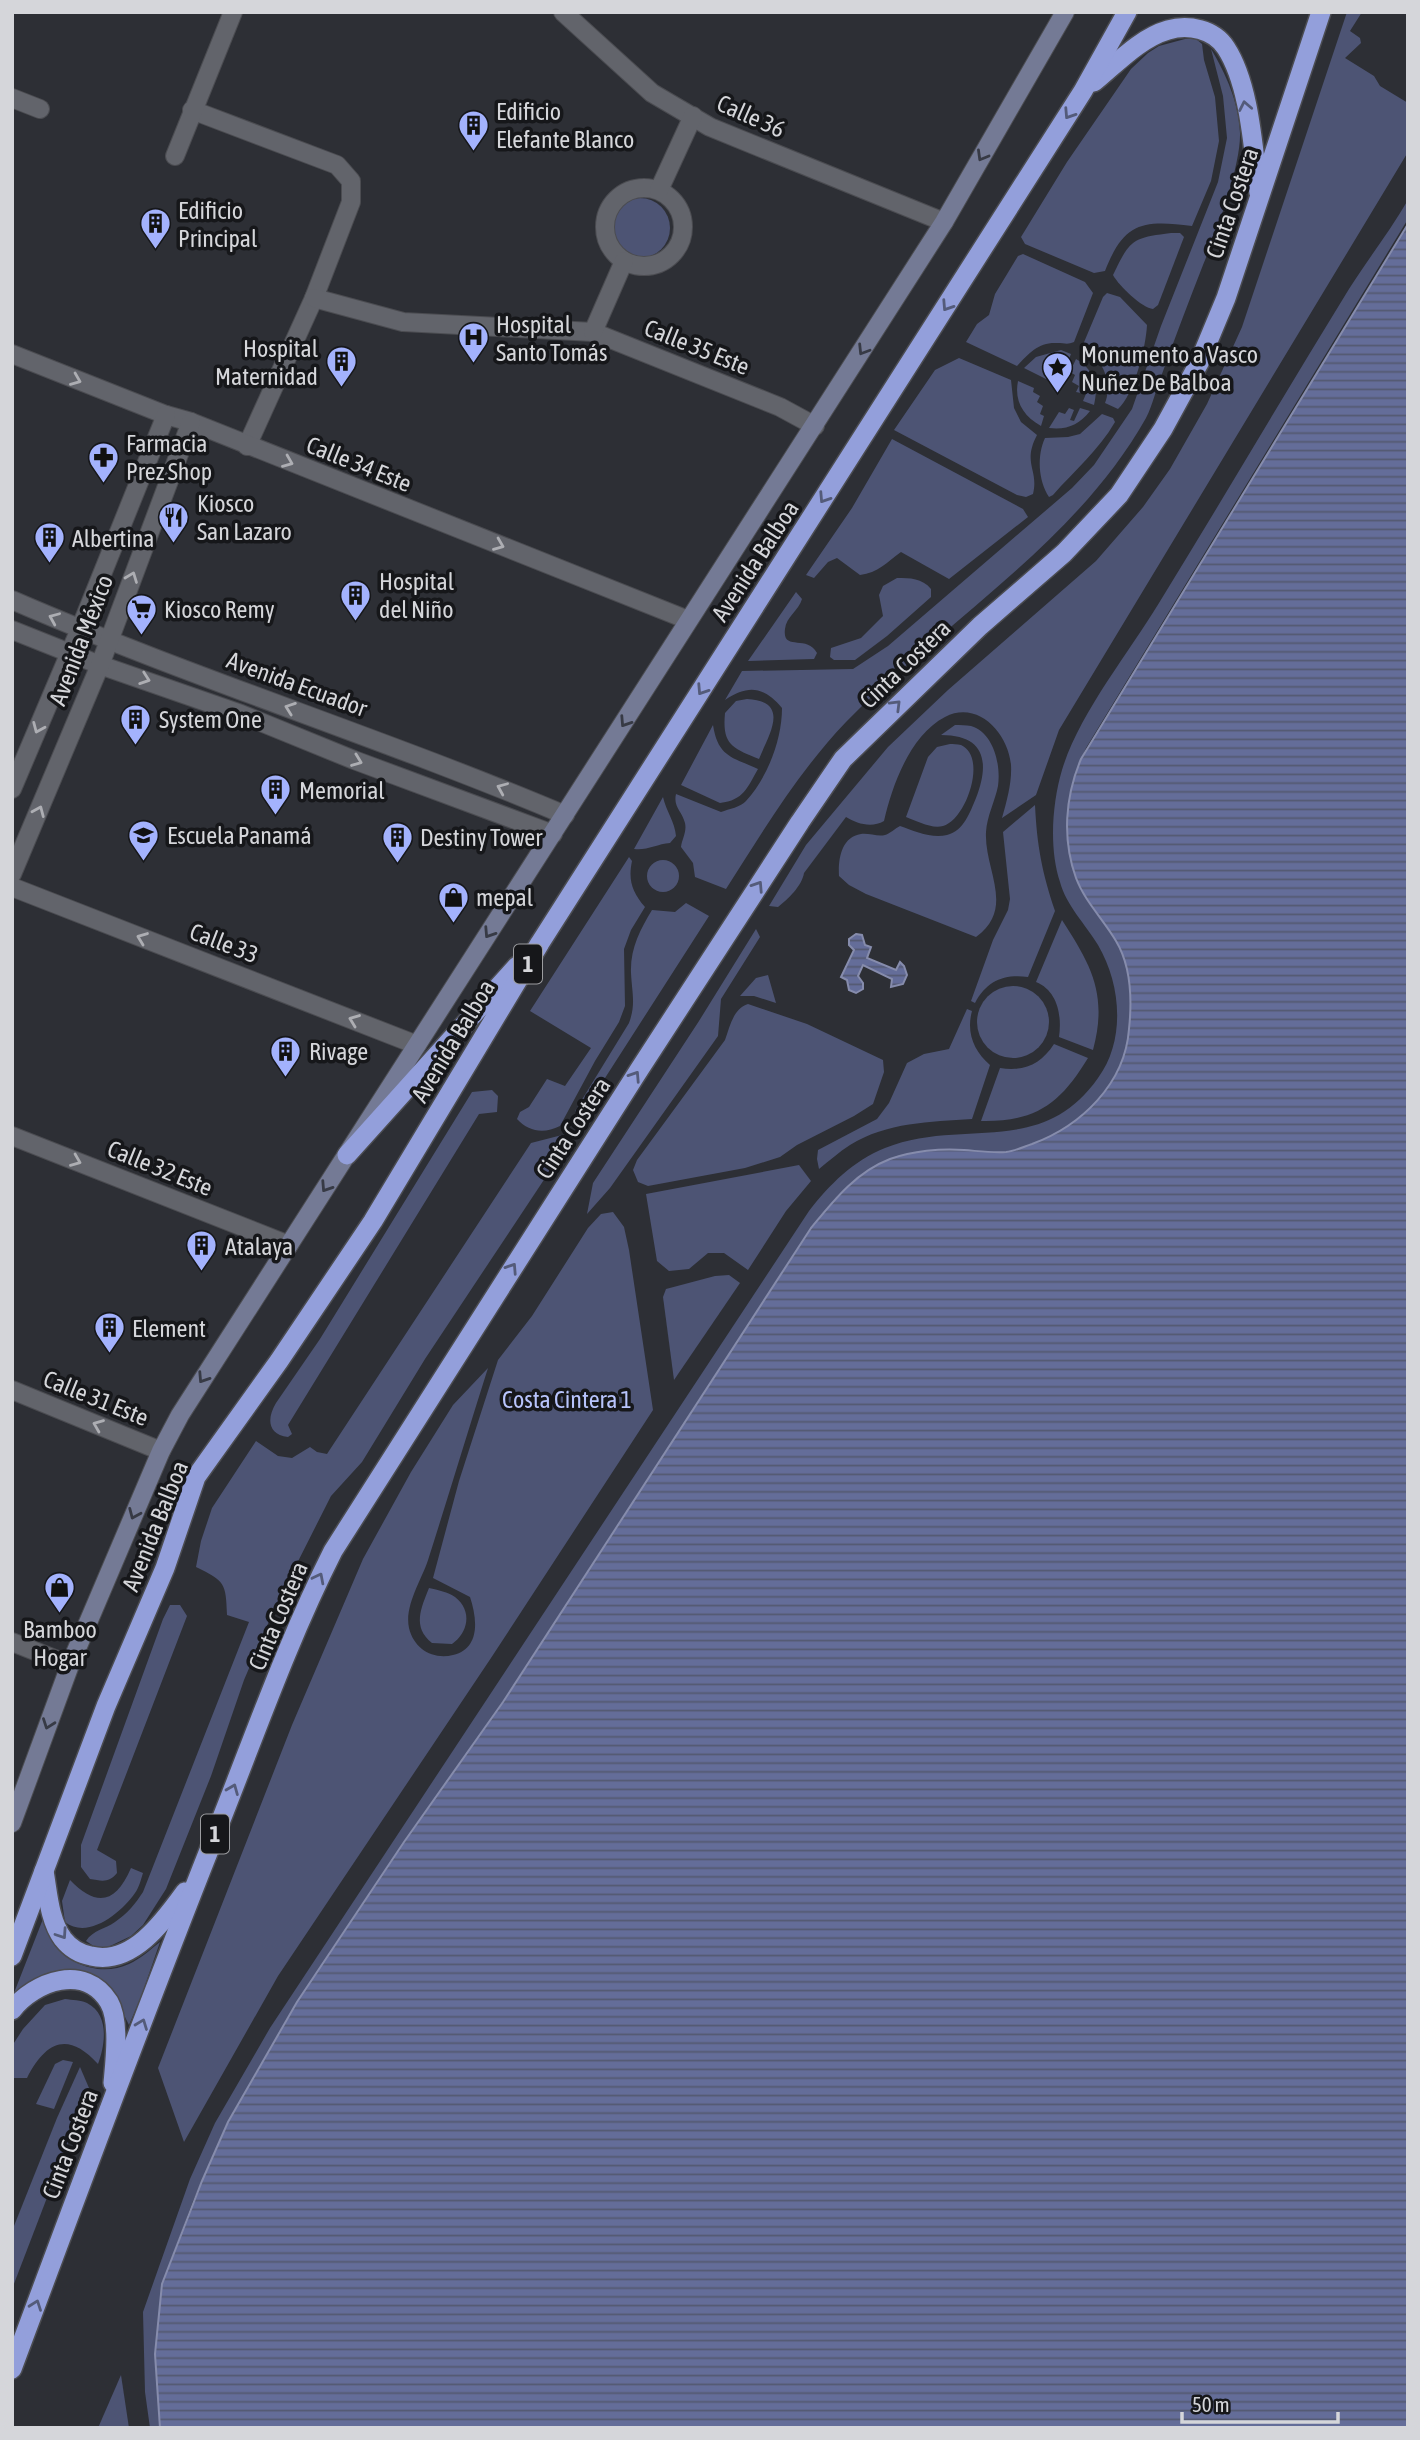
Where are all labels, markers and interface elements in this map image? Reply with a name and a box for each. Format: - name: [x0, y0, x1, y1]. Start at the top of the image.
- street label: Calle 36: [713, 89, 789, 143]
- place label: Edificio Elefante Blanco: [496, 98, 634, 153]
- one-way arrow: [1239, 100, 1254, 112]
- one-way arrow: [1064, 106, 1077, 119]
- building icon: Edificio Elefante Blanco: [456, 108, 490, 152]
- street label: Cinta Costera: [1200, 144, 1264, 262]
- one-way arrow: [977, 149, 990, 161]
- place label: Edificio Principal: [178, 197, 258, 252]
- building icon: Edificio Principal: [138, 207, 172, 251]
- one-way arrow: [942, 298, 955, 311]
- place label: Hospital Santo Tomás: [496, 311, 607, 366]
- street label: Calle 35 Este: [641, 314, 753, 380]
- hospital icon: Hospital Santo Tomás: [456, 321, 490, 365]
- place label: Hospital Maternidad: [215, 335, 319, 390]
- place label: Monumento a Vasco Nuñez De Balboa: [1081, 341, 1258, 396]
- one-way arrow: [858, 342, 871, 355]
- building icon: Hospital Maternidad: [324, 345, 358, 389]
- place icon: Monumento a Vasco Nuñez De Balboa: [1041, 351, 1075, 395]
- one-way arrow: [69, 371, 81, 385]
- place label: Farmacia Prez Shop: [126, 430, 212, 485]
- street label: Calle 34 Este: [303, 431, 415, 497]
- pharmacy icon: Farmacia Prez Shop: [86, 440, 120, 484]
- one-way arrow: [281, 453, 293, 467]
- place label: Kiosco San Lazaro: [197, 490, 292, 545]
- one-way arrow: [820, 490, 833, 503]
- street label: Avenida Balboa: [706, 496, 804, 626]
- restaurant icon: Kiosco San Lazaro: [157, 500, 191, 544]
- building icon: Albertina: [32, 521, 66, 565]
- place label: Albertina: [72, 525, 154, 552]
- one-way arrow: [493, 537, 505, 551]
- place label: Hospital del Niño: [379, 568, 455, 623]
- street label: Avenida México: [44, 571, 118, 709]
- one-way arrow: [124, 571, 138, 584]
- building icon: Hospital del Niño: [339, 578, 373, 622]
- supermarket icon: Kiosco Remy: [124, 592, 158, 636]
- place label: Kiosco Remy: [164, 596, 275, 623]
- one-way arrow: [49, 612, 61, 626]
- street label: Cinta Costera: [854, 614, 956, 714]
- street label: Avenida Ecuador: [223, 646, 371, 722]
- one-way arrow: [139, 671, 151, 685]
- one-way arrow: [697, 682, 710, 695]
- one-way arrow: [888, 701, 901, 714]
- building icon: System One: [119, 702, 153, 746]
- one-way arrow: [284, 702, 296, 716]
- place label: System One: [159, 706, 262, 733]
- one-way arrow: [621, 714, 634, 727]
- one-way arrow: [32, 721, 46, 733]
- one-way arrow: [351, 752, 363, 766]
- building icon: Memorial: [259, 773, 293, 817]
- place label: Memorial: [299, 777, 385, 804]
- one-way arrow: [497, 783, 509, 797]
- one-way arrow: [30, 806, 44, 818]
- school or university icon: Escuela Panamá: [127, 818, 161, 862]
- building icon: Destiny Tower: [380, 820, 414, 864]
- place label: Escuela Panamá: [167, 822, 312, 849]
- place label: Destiny Tower: [420, 824, 543, 851]
- shop icon: mepal: [436, 880, 470, 924]
- one-way arrow: [750, 880, 763, 893]
- place label: mepal: [476, 884, 534, 911]
- street label: Calle 33: [186, 918, 262, 968]
- one-way arrow: [484, 926, 497, 939]
- one-way arrow: [136, 932, 148, 946]
- road number: 1: [514, 945, 542, 984]
- street label: Avenida Balboa: [406, 975, 500, 1107]
- one-way arrow: [348, 1015, 360, 1029]
- building icon: Rivage: [269, 1034, 303, 1078]
- place label: Rivage: [309, 1038, 368, 1065]
- one-way arrow: [626, 1071, 639, 1084]
- street label: Cinta Costera: [530, 1072, 616, 1184]
- street label: Calle 32 Este: [104, 1135, 216, 1201]
- one-way arrow: [69, 1152, 81, 1166]
- one-way arrow: [322, 1179, 335, 1192]
- building icon: Atalaya: [185, 1229, 219, 1273]
- place label: Atalaya: [225, 1233, 293, 1260]
- one-way arrow: [504, 1263, 516, 1276]
- building icon: Element: [92, 1311, 126, 1355]
- place label: Element: [132, 1315, 206, 1342]
- street label: Calle 31 Este: [40, 1365, 152, 1431]
- one-way arrow: [199, 1370, 212, 1383]
- park label: Costa Cintera 1: [502, 1386, 632, 1413]
- one-way arrow: [93, 1419, 105, 1433]
- street label: Avenida Balboa: [117, 1457, 193, 1595]
- one-way arrow: [129, 1507, 143, 1519]
- street label: Cinta Costera: [243, 1558, 313, 1674]
- shop icon: Bamboo Hogar: [43, 1570, 77, 1614]
- one-way arrow: [311, 1573, 325, 1585]
- place label: Bamboo Hogar: [23, 1616, 97, 1671]
- one-way arrow: [42, 1718, 56, 1730]
- one-way arrow: [225, 1783, 239, 1795]
- road number: 1: [201, 1814, 229, 1854]
- one-way arrow: [54, 1927, 67, 1940]
- one-way arrow: [134, 2018, 148, 2030]
- street label: Cinta Costera: [37, 2085, 103, 2203]
- one-way arrow: [28, 2300, 42, 2312]
- scale bar: [1182, 2380, 1338, 2424]
- text: 50 m: [1192, 2392, 1230, 2416]

